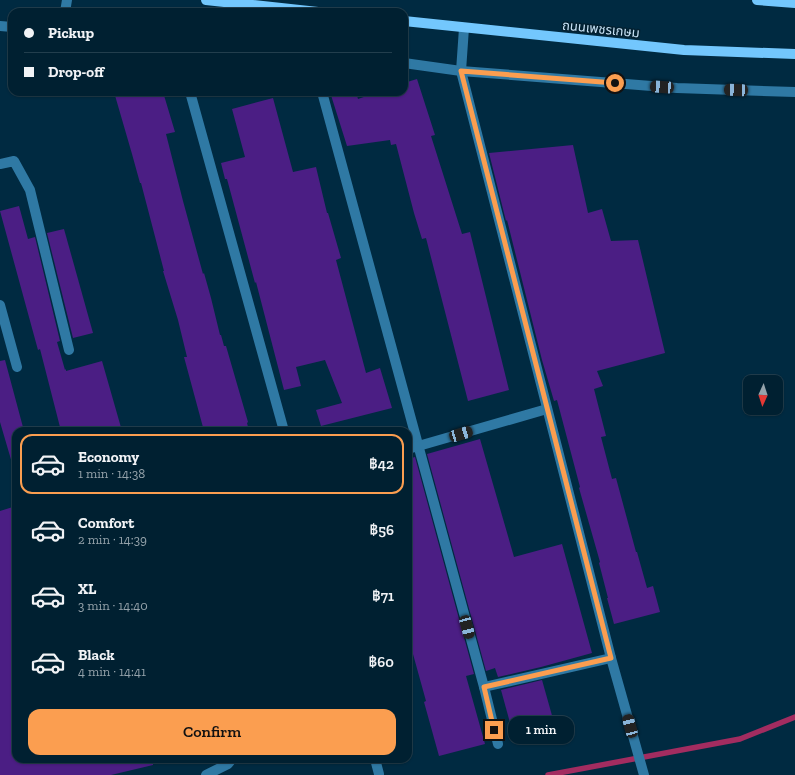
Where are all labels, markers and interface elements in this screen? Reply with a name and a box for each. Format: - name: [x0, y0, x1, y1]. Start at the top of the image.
- street label: ถนนเพชรเกษม: [562, 17, 640, 41]
- text: Pickup: [48, 24, 94, 42]
- text: Drop-off: [48, 63, 104, 81]
- route start: [606, 74, 624, 92]
- car: [650, 80, 674, 94]
- car: [724, 84, 748, 96]
- north arrow: [743, 375, 783, 415]
- map controls: [743, 375, 783, 415]
- car: [448, 425, 474, 443]
- icon: car: [30, 446, 66, 482]
- text: Economy: [78, 448, 139, 466]
- text: ฿42: [369, 455, 394, 473]
- text: 1 min · 14:38: [78, 466, 145, 481]
- icon: car: [30, 512, 66, 548]
- text: Comfort: [78, 514, 134, 532]
- text: ฿56: [369, 521, 394, 539]
- text: 2 min · 14:39: [78, 532, 147, 547]
- icon: car: [30, 578, 66, 614]
- text: XL: [78, 580, 96, 598]
- text: ฿71: [372, 587, 394, 605]
- text: 3 min · 14:40: [78, 598, 148, 613]
- car: [458, 614, 476, 640]
- icon: car: [30, 644, 66, 680]
- text: Black: [78, 646, 115, 664]
- text: ฿60: [369, 653, 394, 671]
- text: 4 min · 14:41: [78, 664, 146, 679]
- button: Confirm: [28, 709, 396, 755]
- car: [621, 713, 639, 739]
- callout: 1 min: [508, 716, 574, 744]
- route end: [485, 721, 503, 739]
- text: 1 min: [526, 722, 556, 737]

